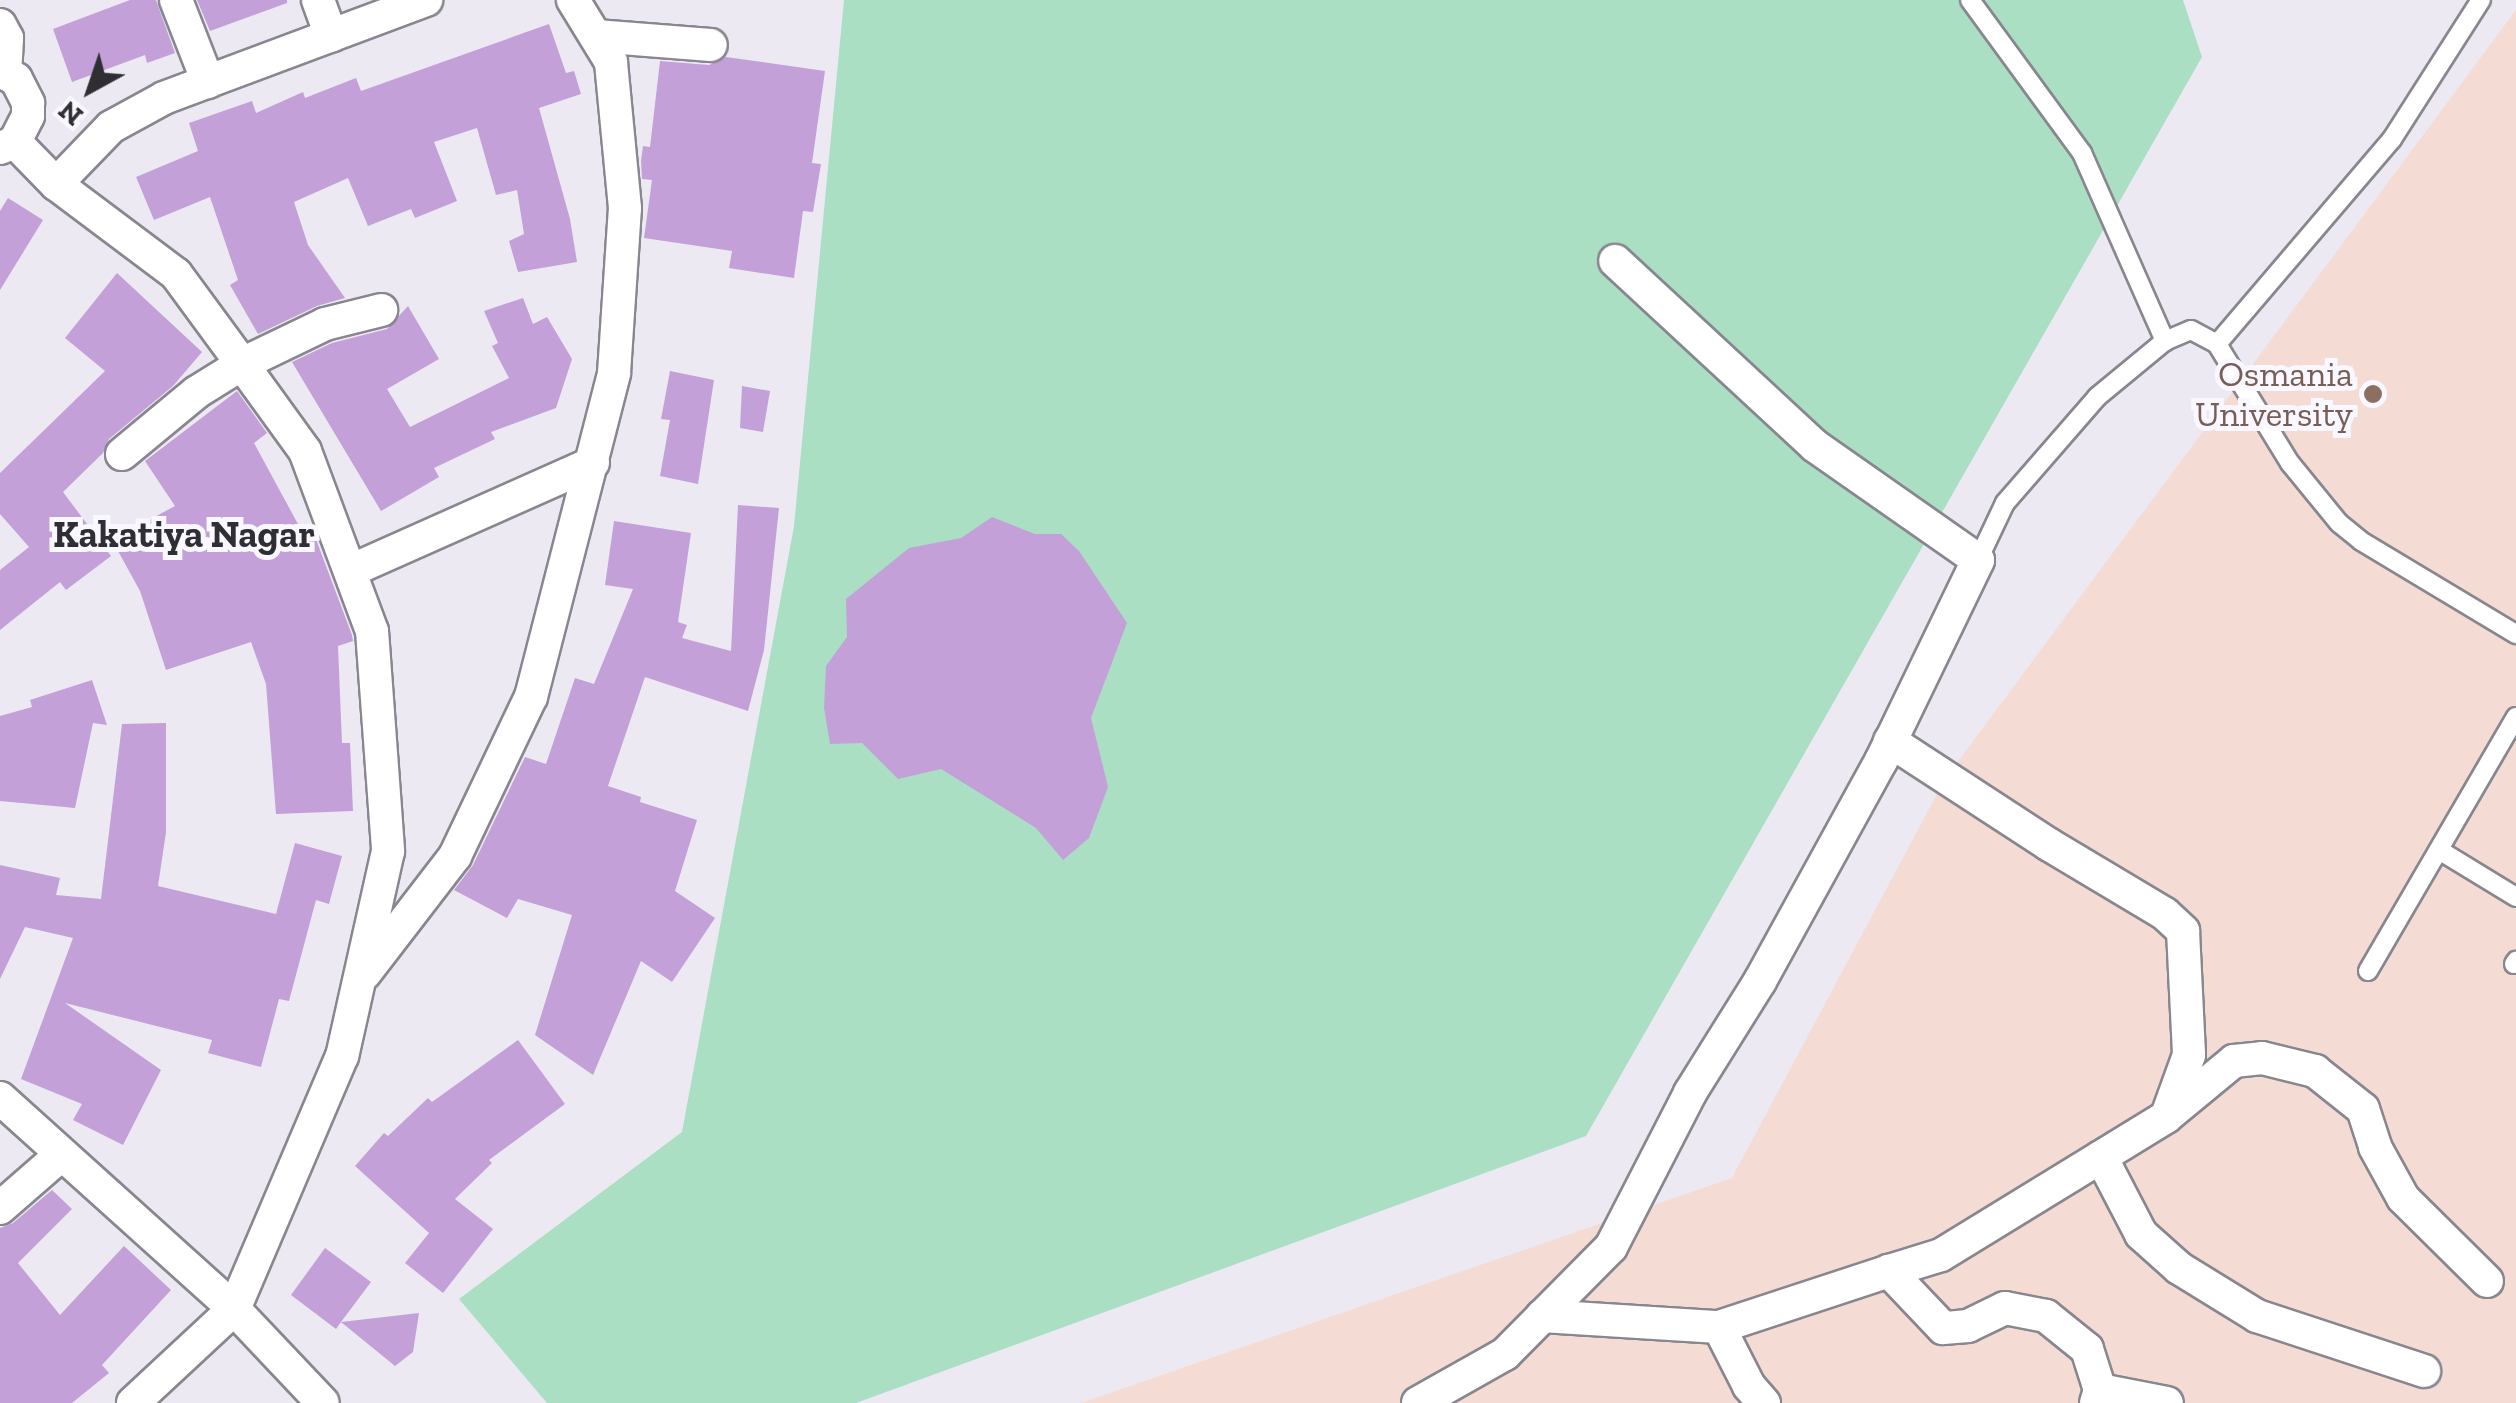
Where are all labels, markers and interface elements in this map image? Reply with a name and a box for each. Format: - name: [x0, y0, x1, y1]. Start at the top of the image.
- north arrow: [40, 40, 140, 140]
- text: N: [52, 94, 89, 133]
- place label: Osmania University: [2195, 353, 2353, 435]
- marker: Osmania University: [2362, 383, 2384, 405]
- district label: Kakatiya Nagar: [53, 512, 315, 558]

